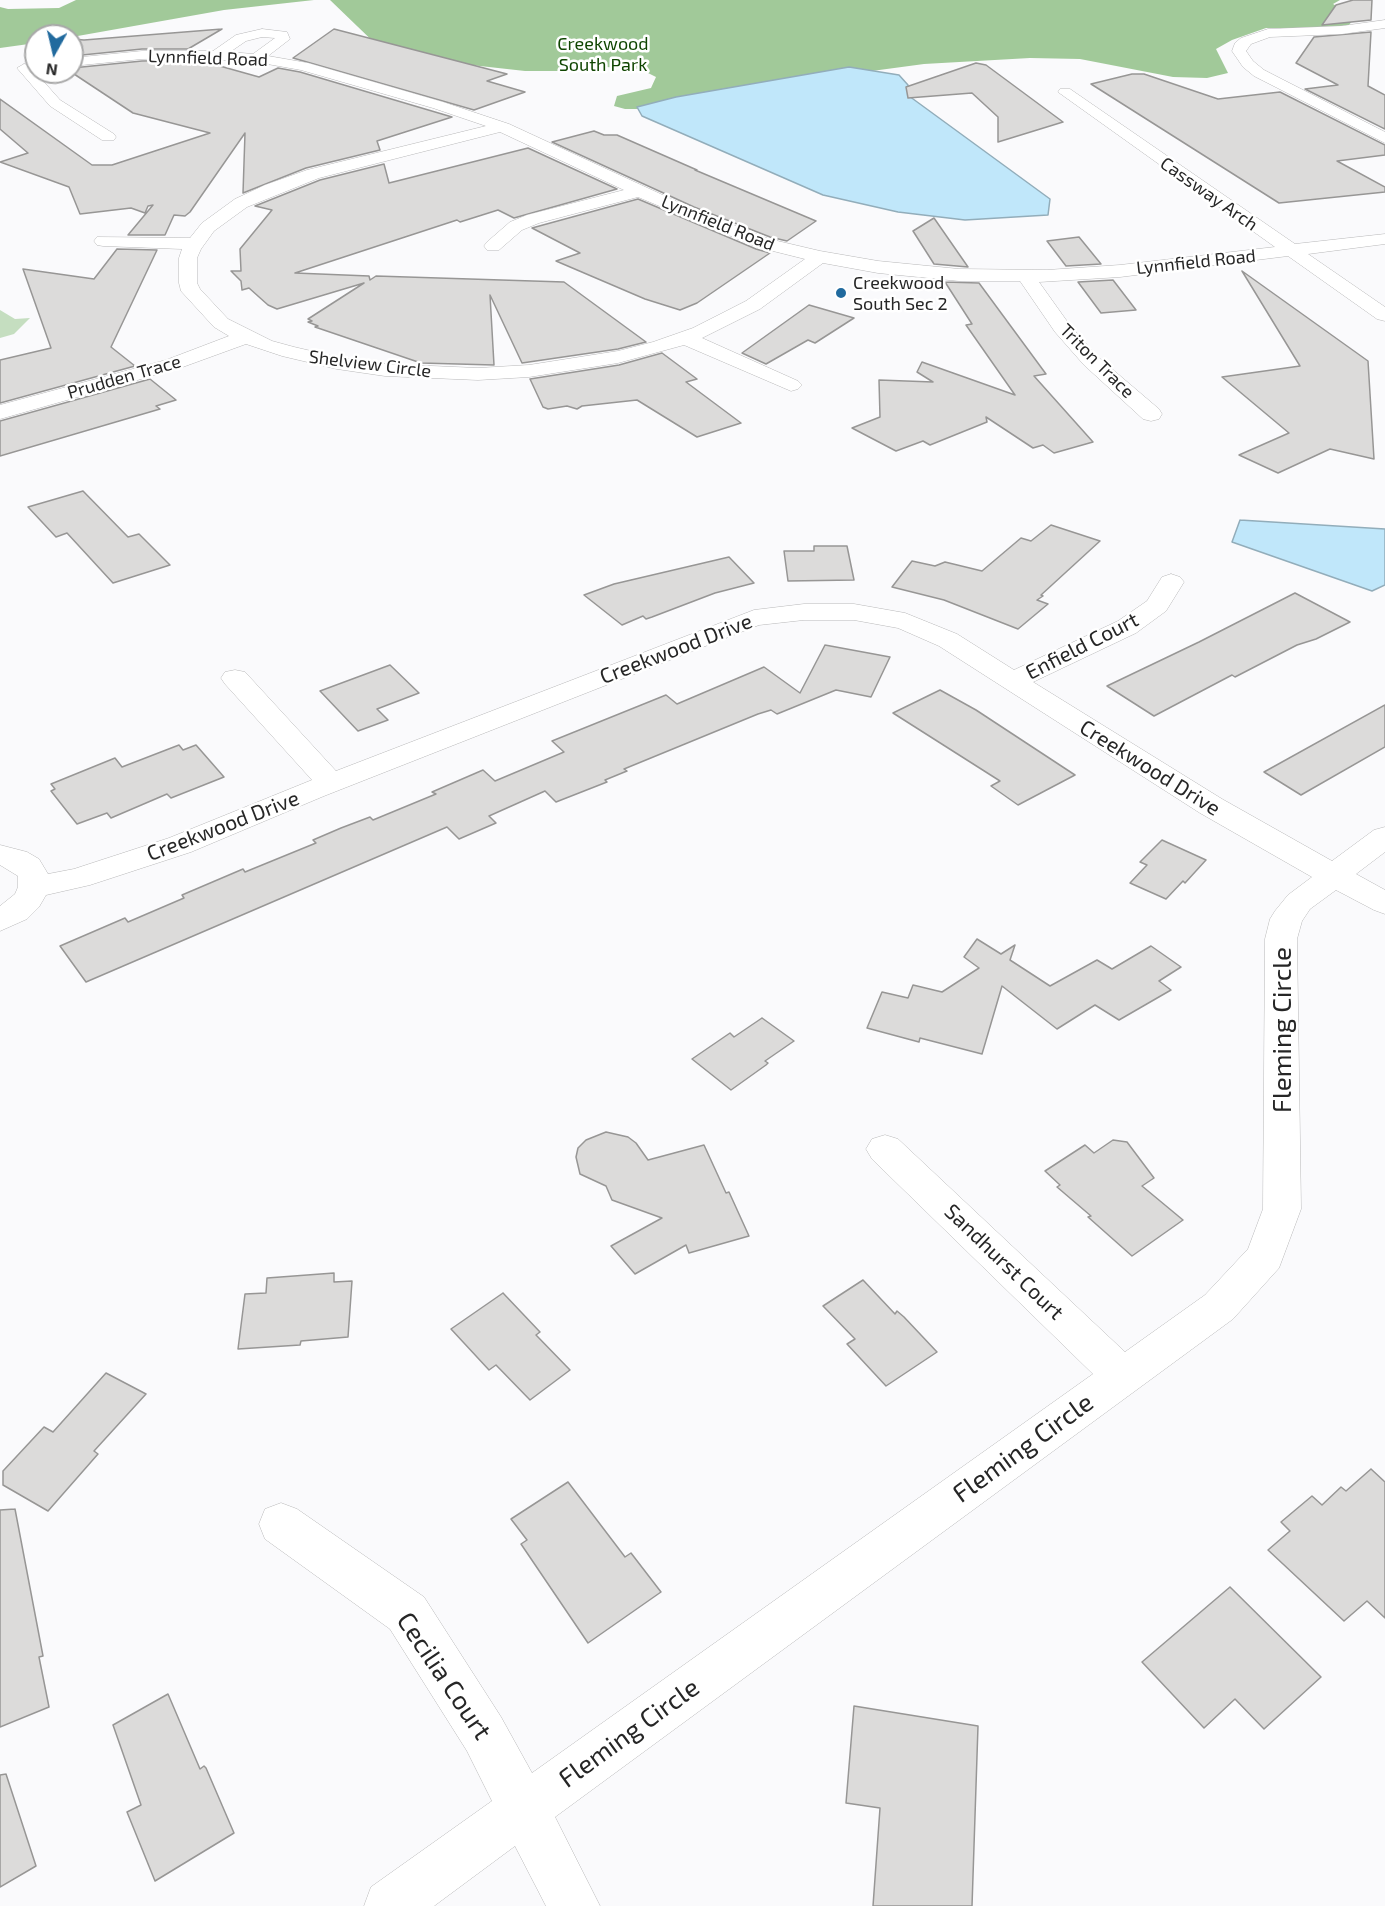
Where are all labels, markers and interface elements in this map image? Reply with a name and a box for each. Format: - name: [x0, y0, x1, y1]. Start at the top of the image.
- north arrow: [24, 24, 84, 84]
- park label: Creekwood South Park: [557, 33, 649, 76]
- street label: Lynnfield Road: [148, 45, 268, 71]
- text: N: [45, 60, 59, 81]
- street label: Cassway Arch: [1156, 152, 1262, 236]
- street label: Lynnfield Road: [658, 190, 778, 256]
- street label: Lynnfield Road: [1135, 245, 1257, 279]
- place label: Creekwood South Sec 2: [853, 272, 948, 314]
- marker: Creekwood South Sec 2: [834, 286, 848, 300]
- street label: Triton Trace: [1055, 319, 1139, 403]
- street label: Shelview Circle: [308, 346, 432, 382]
- street label: Prudden Trace: [65, 350, 183, 404]
- street label: Enfield Court: [1021, 607, 1143, 685]
- street label: Creekwood Drive: [596, 608, 756, 690]
- street label: Creekwood Drive: [1075, 715, 1225, 821]
- street label: Creekwood Drive: [143, 785, 303, 867]
- street label: Fleming Circle: [1266, 947, 1298, 1113]
- street label: Sandhurst Court: [939, 1199, 1069, 1325]
- street label: Fleming Circle: [947, 1387, 1099, 1509]
- street label: Cecilia Court: [390, 1606, 498, 1746]
- street label: Fleming Circle: [553, 1672, 705, 1794]

